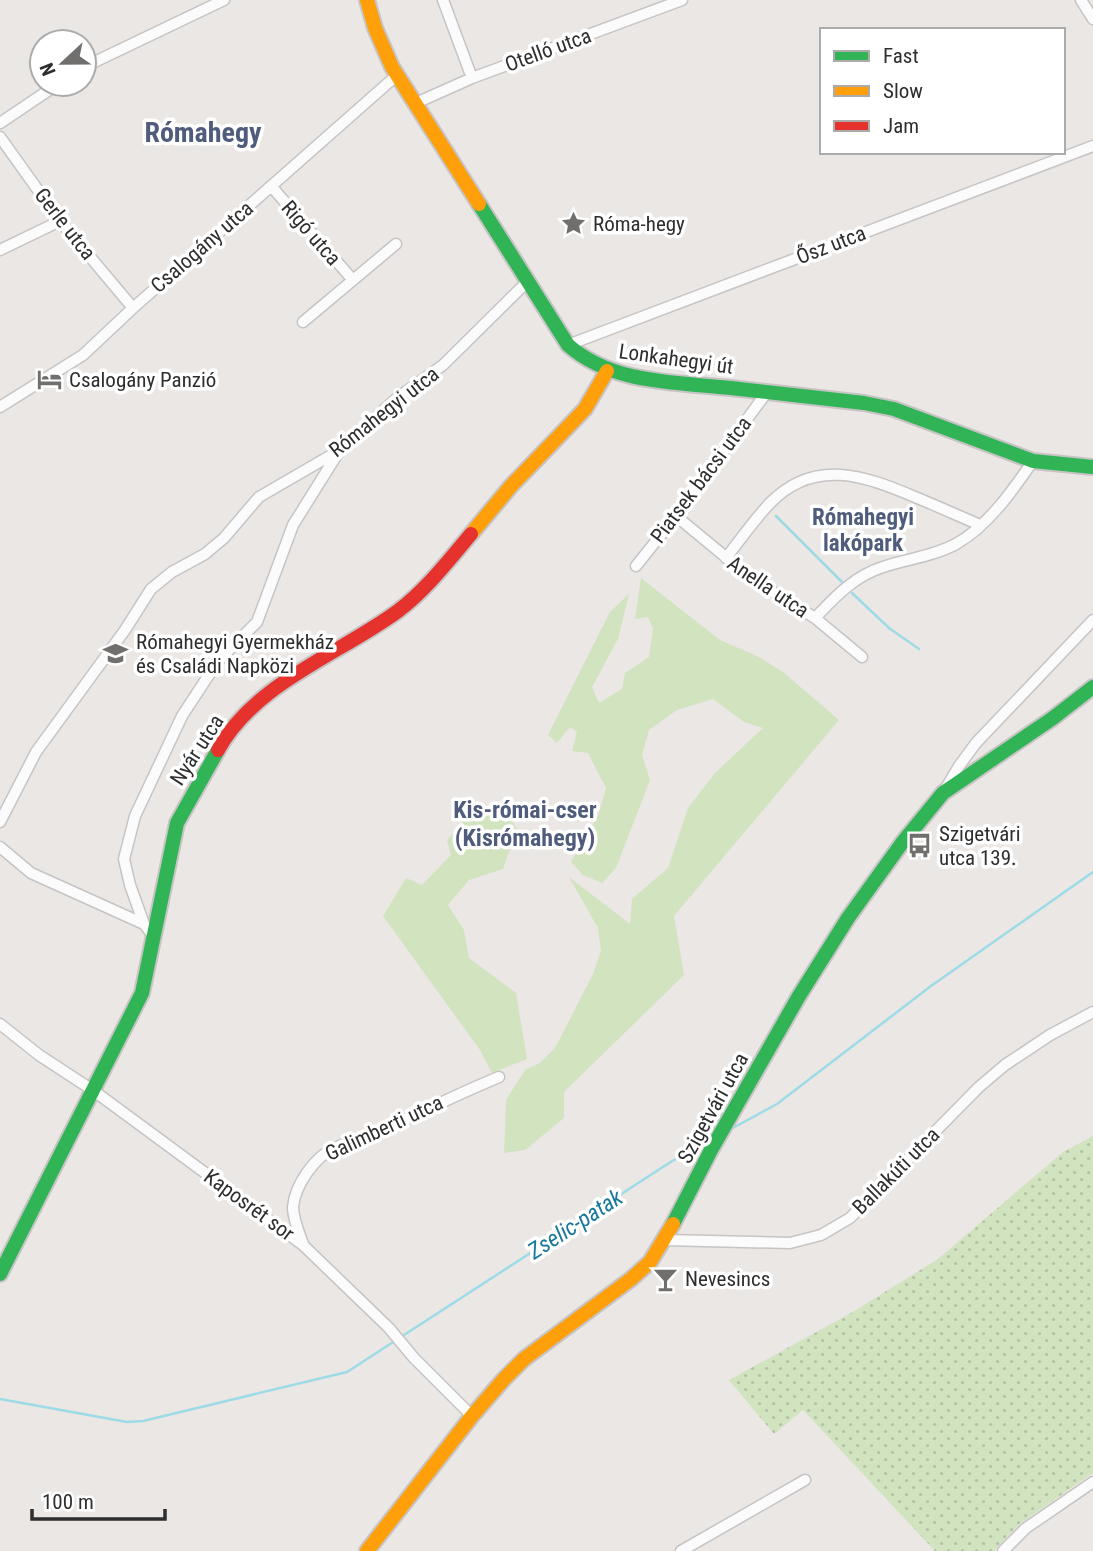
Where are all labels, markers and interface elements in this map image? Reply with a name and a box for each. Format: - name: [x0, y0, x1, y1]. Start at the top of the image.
- street label: Otelló utca: [502, 23, 594, 77]
- north arrow: [28, 28, 98, 98]
- legend: [820, 28, 1065, 154]
- text: Fast: [883, 44, 919, 68]
- text: N: [35, 59, 61, 79]
- text: Slow: [883, 79, 923, 103]
- text: Jam: [883, 114, 919, 138]
- district label: Rómahegy: [144, 116, 262, 149]
- street label: Gerle utca: [30, 183, 100, 265]
- street label: Csalogány utca: [146, 196, 258, 298]
- street label: Rigó utca: [276, 196, 346, 270]
- place icon: Róma-hegy: [559, 210, 587, 238]
- place label: Róma-hegy: [593, 212, 685, 236]
- street label: Ősz utca: [793, 221, 869, 269]
- street label: Lonkahegyi út: [617, 339, 735, 379]
- street label: Rómahegyi utca: [324, 362, 444, 462]
- hotel icon: Csalogány Panzió: [35, 366, 63, 394]
- place label: Csalogány Panzió: [69, 368, 216, 392]
- street label: Piatsek bácsi utca: [646, 412, 756, 548]
- district label: Rómahegyi lakópark: [812, 504, 914, 557]
- street label: Anella utca: [723, 551, 813, 623]
- place label: Rómahegyi Gyermekház és Családi Napközi: [136, 630, 334, 678]
- school or university icon: Rómahegyi Gyermekház és Családi Napközi: [102, 640, 130, 668]
- street label: Nyár utca: [165, 710, 229, 790]
- district label: Kis-római-cser (Kisrómahegy): [453, 796, 597, 852]
- place label: Szigetvári utca 139.: [939, 822, 1020, 870]
- bus stop icon: Szigetvári utca 139.: [905, 832, 933, 860]
- street label: Szigetvári utca: [673, 1049, 753, 1167]
- street label: Galimberti utca: [321, 1090, 447, 1166]
- street label: Ballakúti utca: [848, 1123, 944, 1219]
- street label: Kaposrét sor: [199, 1164, 299, 1246]
- water label: Zselic-patak: [522, 1183, 628, 1266]
- bar icon: Nevesincs: [651, 1265, 679, 1293]
- place label: Nevesincs: [685, 1267, 770, 1291]
- scale bar: [32, 1478, 164, 1522]
- text: 100 m: [42, 1490, 94, 1514]

